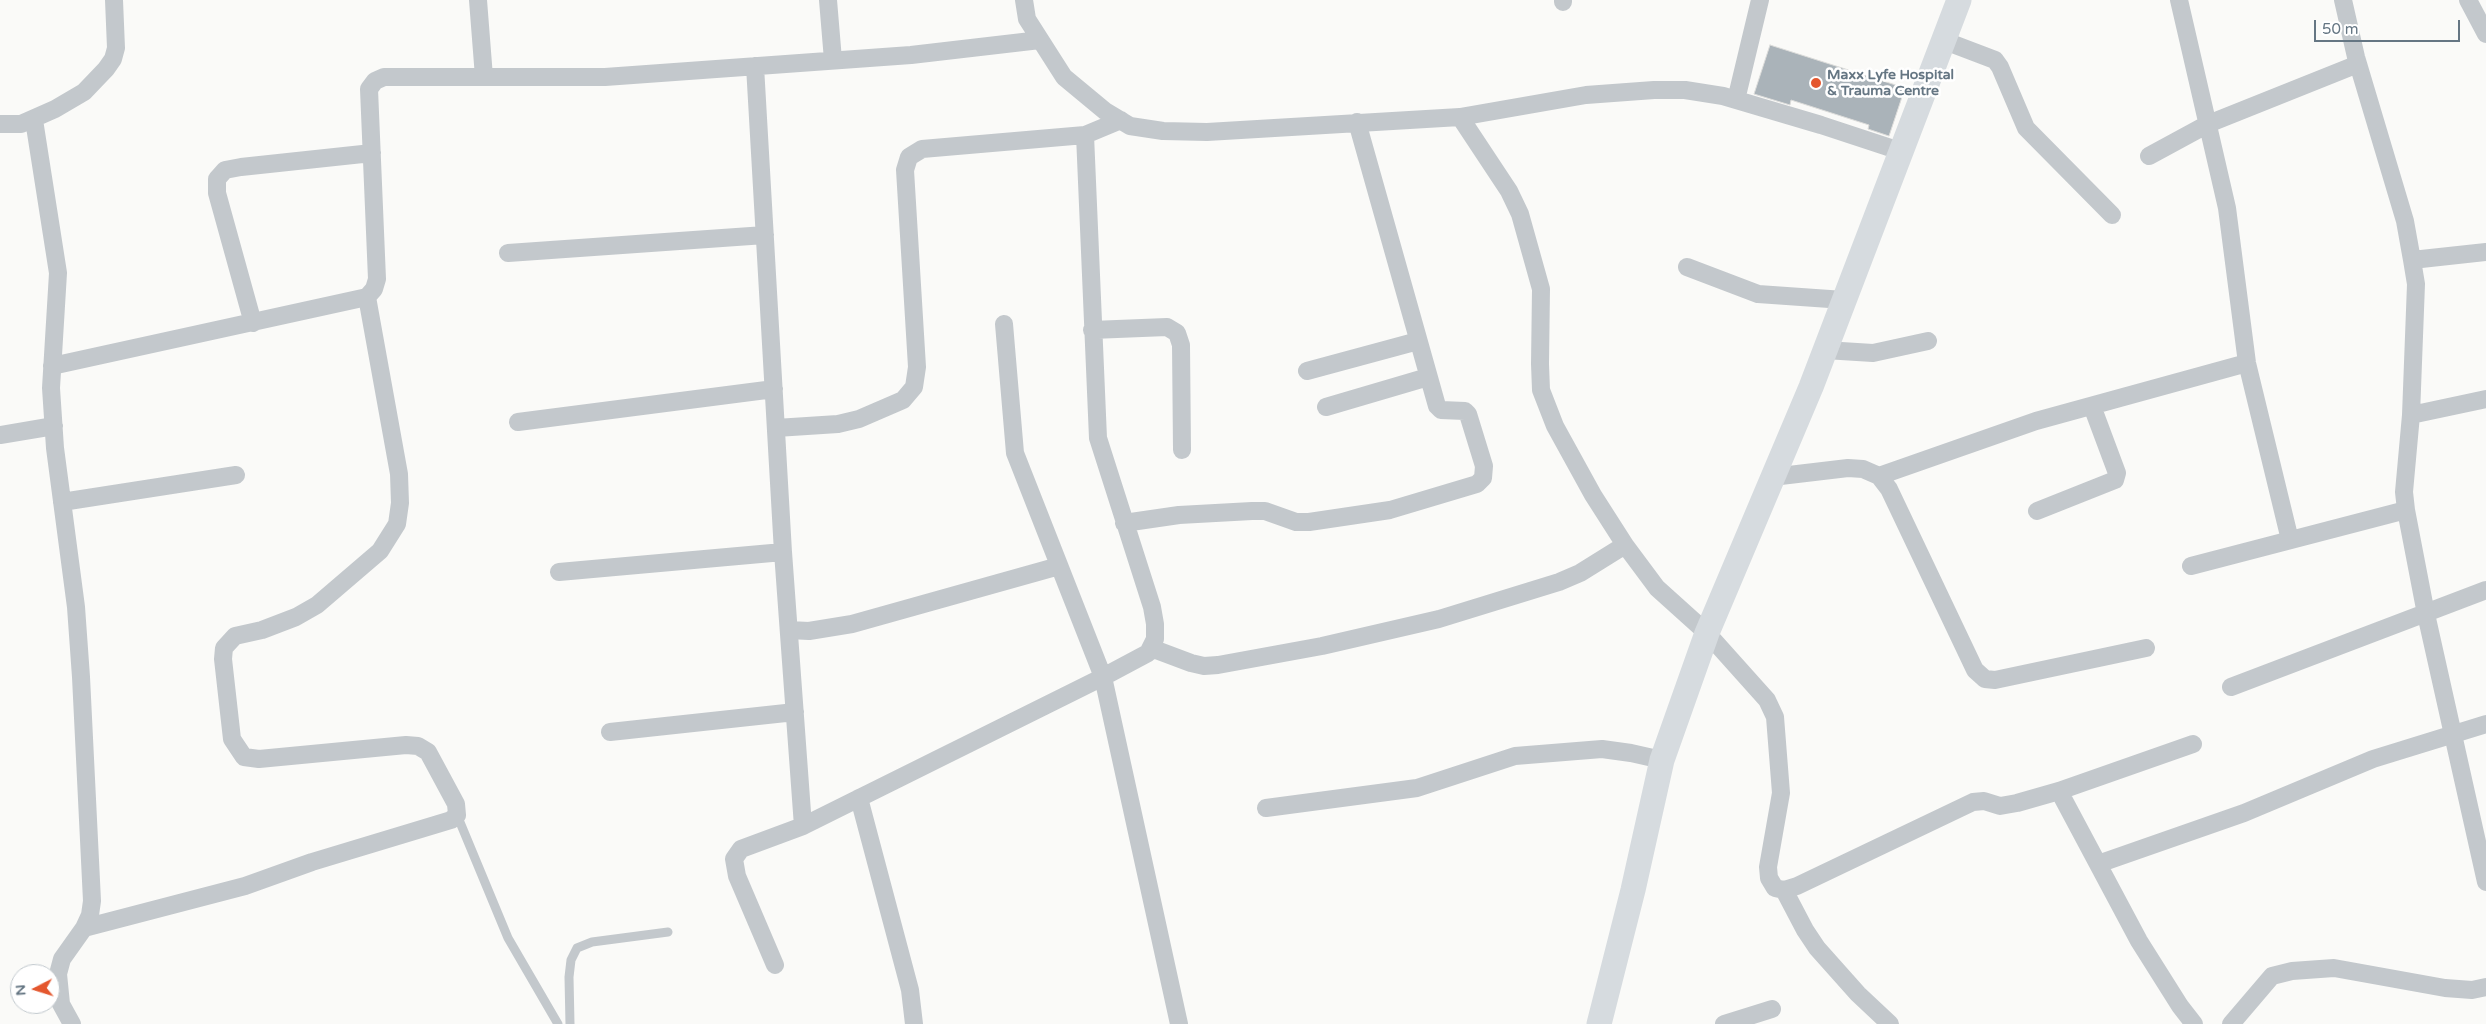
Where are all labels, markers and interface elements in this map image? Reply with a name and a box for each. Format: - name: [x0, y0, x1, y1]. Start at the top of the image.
- scale bar: [2316, 10, 2462, 42]
- text: 50 m: [2322, 20, 2359, 38]
- place label: Maxx Lyfe Hospital & Trauma Centre: [1827, 67, 1954, 100]
- marker: Maxx Lyfe Hospital & Trauma Centre: [1809, 76, 1823, 90]
- north arrow: [10, 964, 60, 1014]
- text: N: [12, 984, 30, 997]

